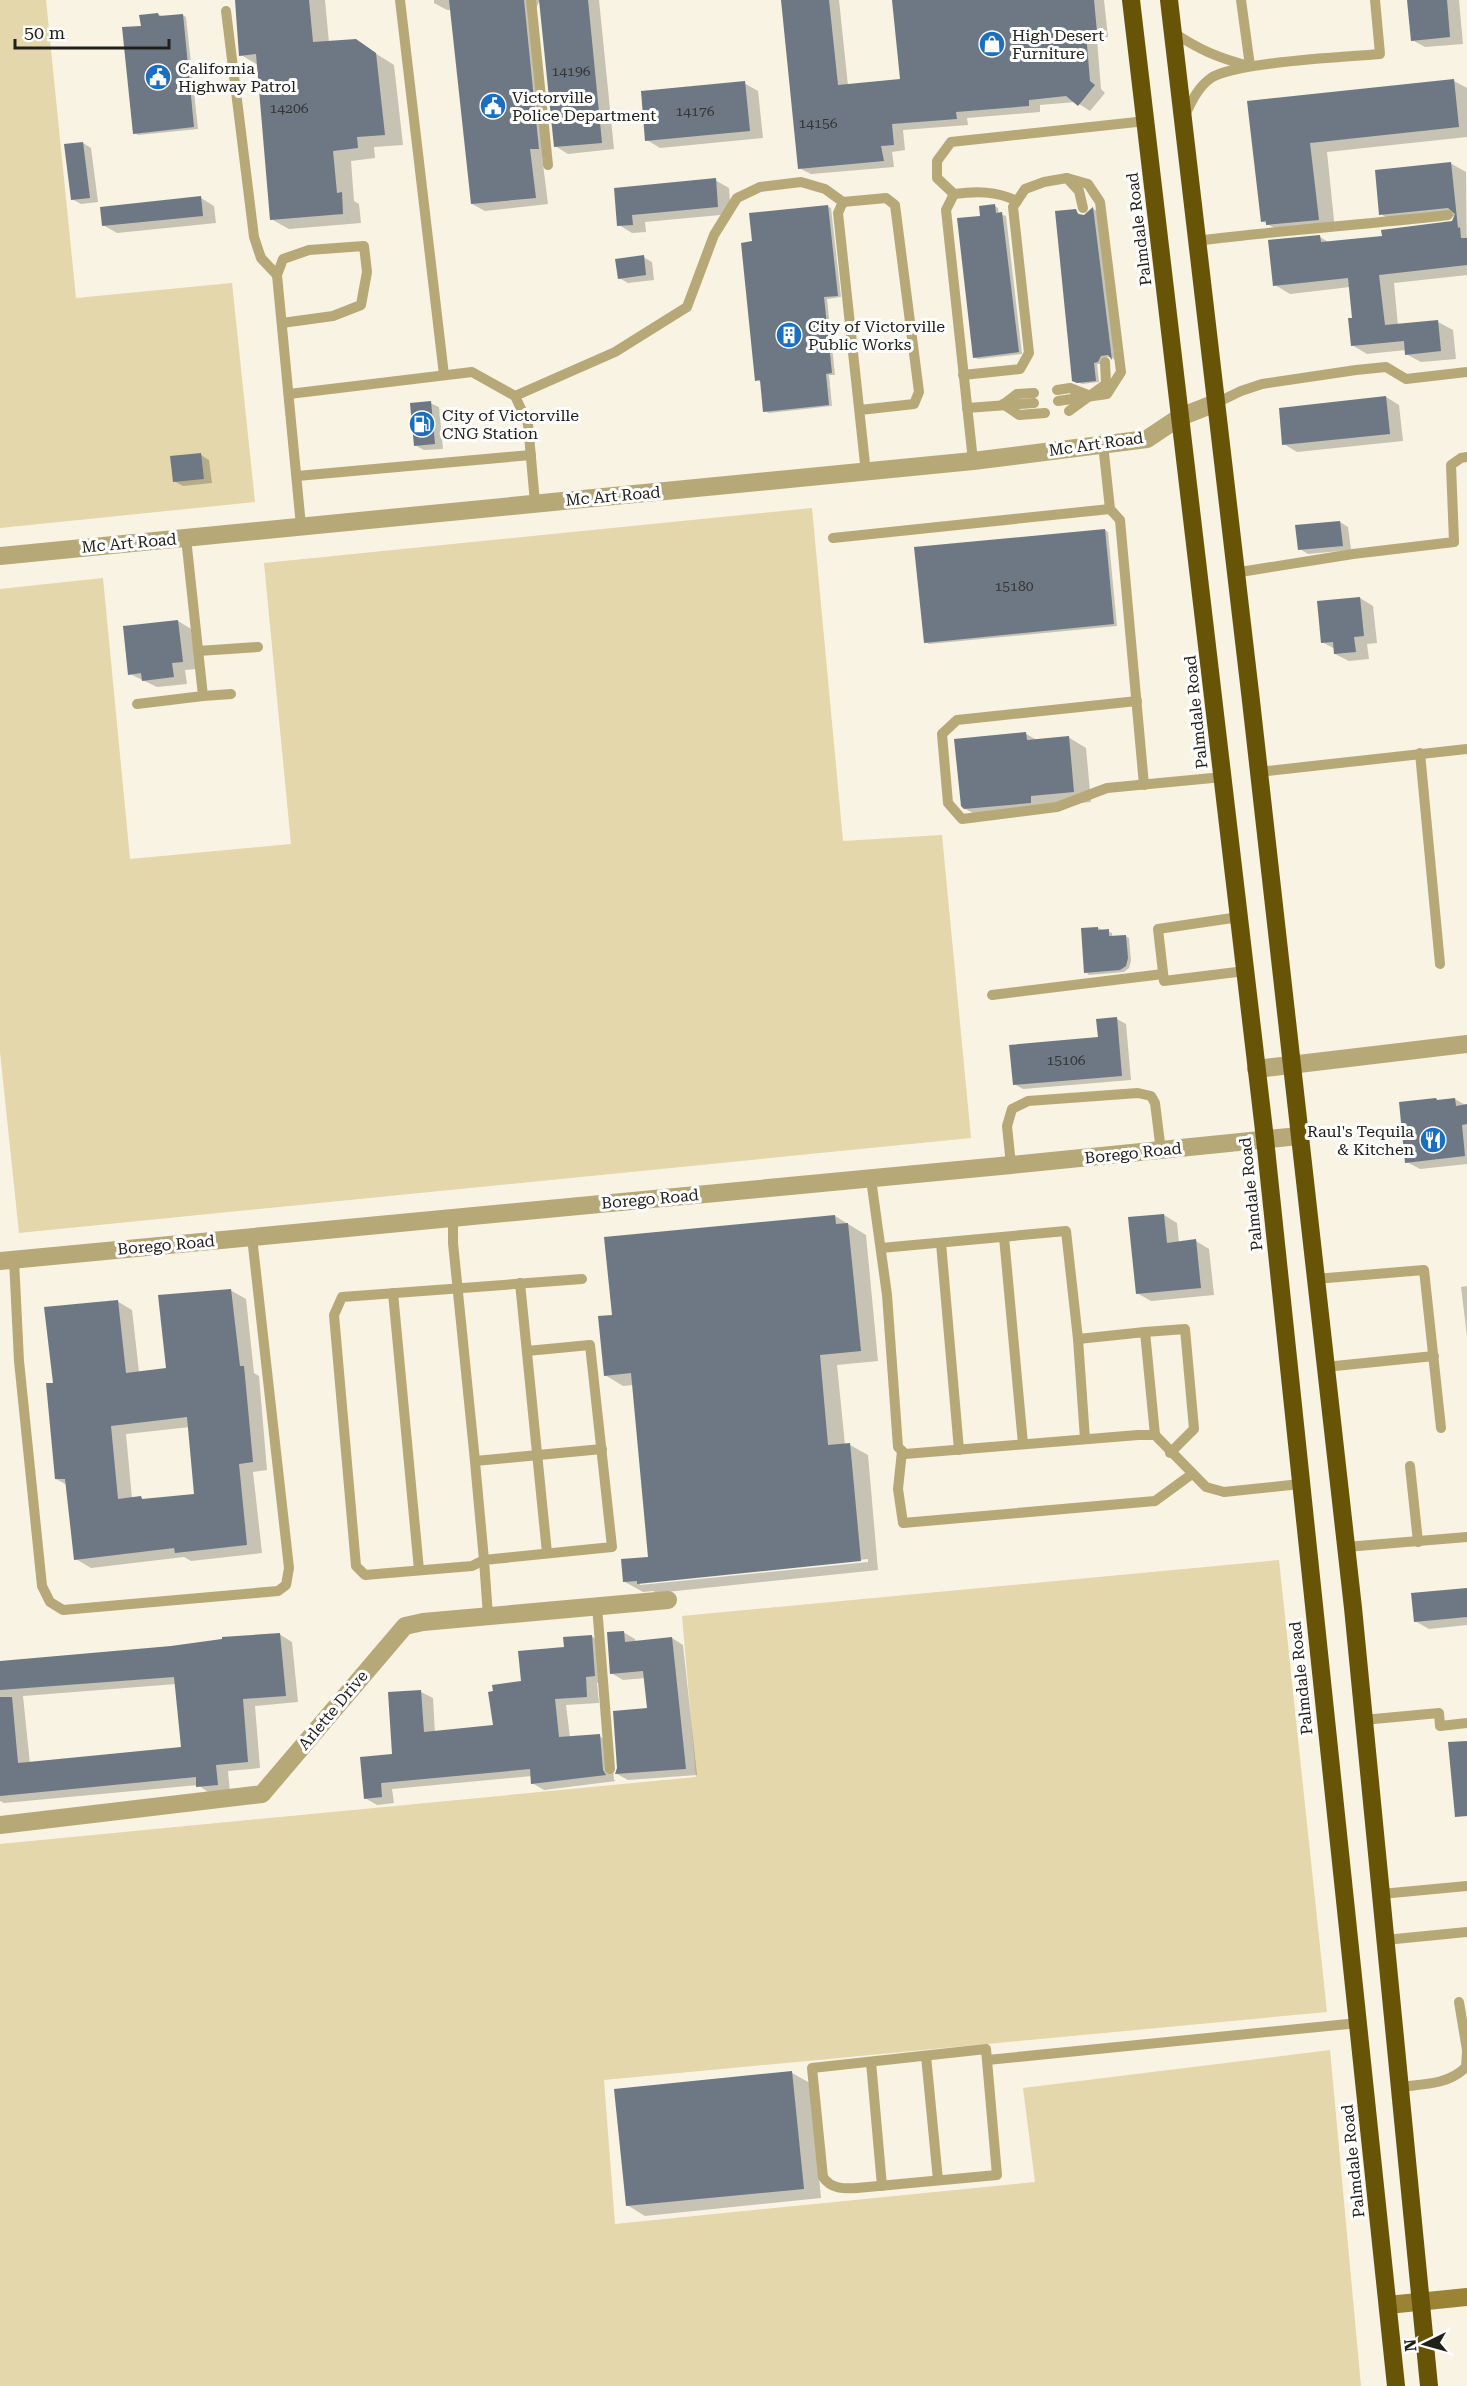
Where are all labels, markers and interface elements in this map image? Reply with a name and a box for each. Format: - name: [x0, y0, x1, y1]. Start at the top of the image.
- scale bar: [15, 12, 170, 50]
- text: 50 m: [24, 22, 65, 43]
- place label: High Desert Furniture: [1012, 26, 1104, 63]
- shop icon: High Desert Furniture: [977, 29, 1007, 59]
- place label: California Highway Patrol: [178, 59, 296, 96]
- public building icon: California Highway Patrol: [143, 62, 173, 92]
- house number: 14196: [551, 63, 591, 79]
- place label: Victorville Police Department: [512, 88, 656, 125]
- public building icon: Victorville Police Department: [478, 91, 508, 121]
- house number: 14206: [269, 100, 309, 116]
- house number: 14176: [675, 103, 715, 119]
- house number: 14156: [798, 115, 838, 131]
- street label: Palmdale Road: [1123, 171, 1155, 287]
- place label: City of Victorville Public Works: [808, 317, 945, 354]
- building icon: City of Victorville Public Works: [774, 320, 804, 350]
- place label: City of Victorville CNG Station: [442, 406, 579, 443]
- fuel station icon: City of Victorville CNG Station: [407, 409, 437, 439]
- street label: Mc Art Road: [1047, 428, 1145, 460]
- street label: Mc Art Road: [565, 482, 661, 510]
- street label: Mc Art Road: [81, 529, 177, 557]
- house number: 15180: [994, 578, 1034, 594]
- street label: Palmdale Road: [1181, 654, 1211, 770]
- house number: 15106: [1046, 1052, 1086, 1068]
- place label: Raul's Tequila & Kitchen: [1307, 1122, 1414, 1159]
- restaurant icon: Raul's Tequila & Kitchen: [1418, 1125, 1448, 1155]
- street label: Palmdale Road: [1236, 1136, 1266, 1252]
- street label: Borego Road: [1083, 1138, 1183, 1168]
- street label: Borego Road: [601, 1185, 699, 1213]
- street label: Borego Road: [117, 1231, 215, 1259]
- street label: Palmdale Road: [1286, 1620, 1316, 1736]
- street label: Arlette Drive: [294, 1666, 372, 1754]
- street label: Palmdale Road: [1338, 2103, 1368, 2219]
- north arrow: [1395, 2314, 1455, 2374]
- text: N: [1401, 2338, 1421, 2352]

